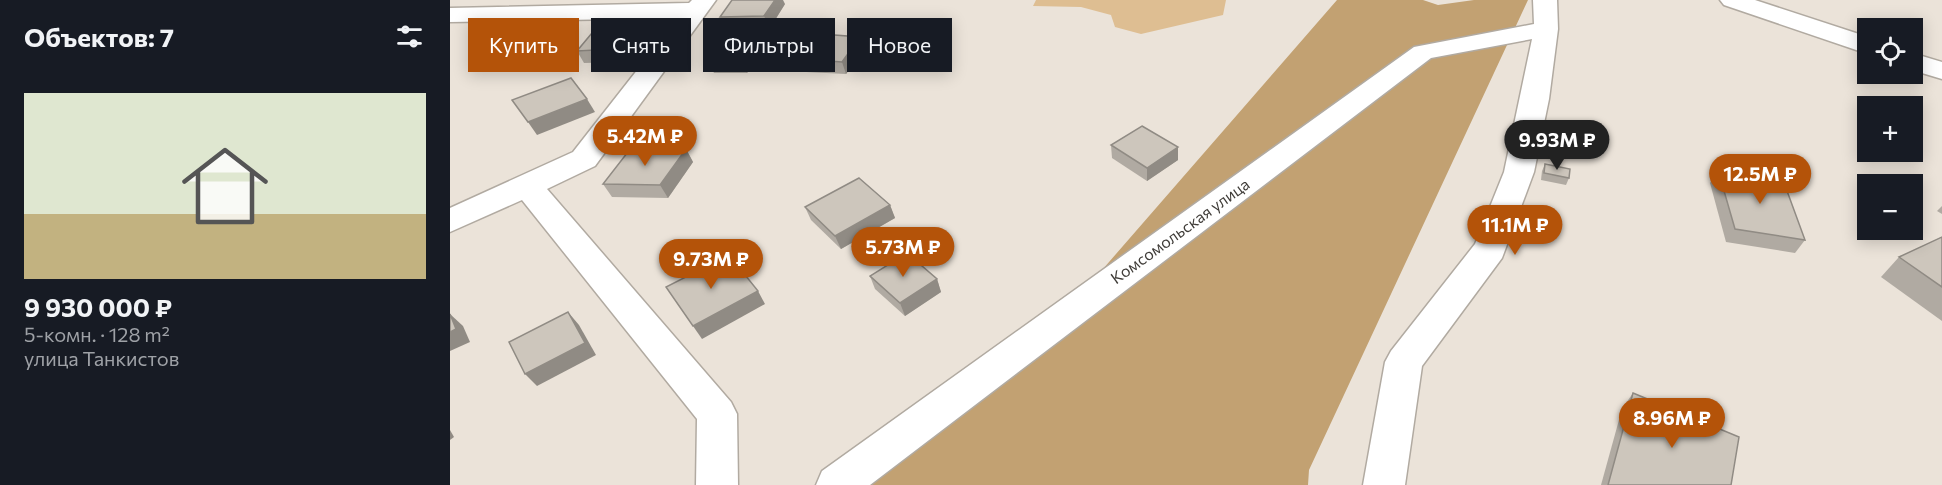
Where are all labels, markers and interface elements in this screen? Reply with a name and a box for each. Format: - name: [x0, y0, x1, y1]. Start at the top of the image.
- chip: Купить: [468, 18, 579, 72]
- chip: Снять: [591, 18, 691, 72]
- chip: Фильтры: [703, 18, 835, 72]
- chip: Новое: [847, 18, 952, 72]
- map controls: [1857, 18, 1923, 240]
- button: locate: [1857, 18, 1923, 84]
- icon: filters: [393, 20, 426, 53]
- text: Объектов: 7: [24, 21, 174, 52]
- button: +: [1857, 96, 1923, 162]
- pin: 5.42M ₽: [590, 116, 700, 167]
- pin: 9.93M ₽: [1502, 120, 1612, 171]
- text: 5.42M ₽: [607, 123, 683, 147]
- text: 9.93M ₽: [1518, 127, 1596, 151]
- icon: home: [171, 132, 279, 240]
- pin: 12.5M ₽: [1705, 154, 1815, 205]
- text: 12.5M ₽: [1723, 161, 1797, 185]
- street label: Комсомольская улица: [1107, 174, 1253, 287]
- button: −: [1857, 174, 1923, 240]
- pin: 11.1M ₽: [1460, 205, 1570, 256]
- text: 11.1M ₽: [1481, 212, 1549, 236]
- pin: 5.73M ₽: [848, 227, 958, 278]
- text: 5.73M ₽: [865, 234, 941, 258]
- pin: 9.73M ₽: [656, 239, 766, 290]
- text: 9.73M ₽: [673, 246, 749, 270]
- text: 9 930 000 ₽: [24, 291, 172, 322]
- text: 5-комн. · 128 m²: [24, 322, 170, 346]
- text: улица Танкистов: [24, 346, 179, 370]
- pin: 8.96M ₽: [1617, 398, 1727, 449]
- text: 8.96M ₽: [1633, 405, 1711, 429]

